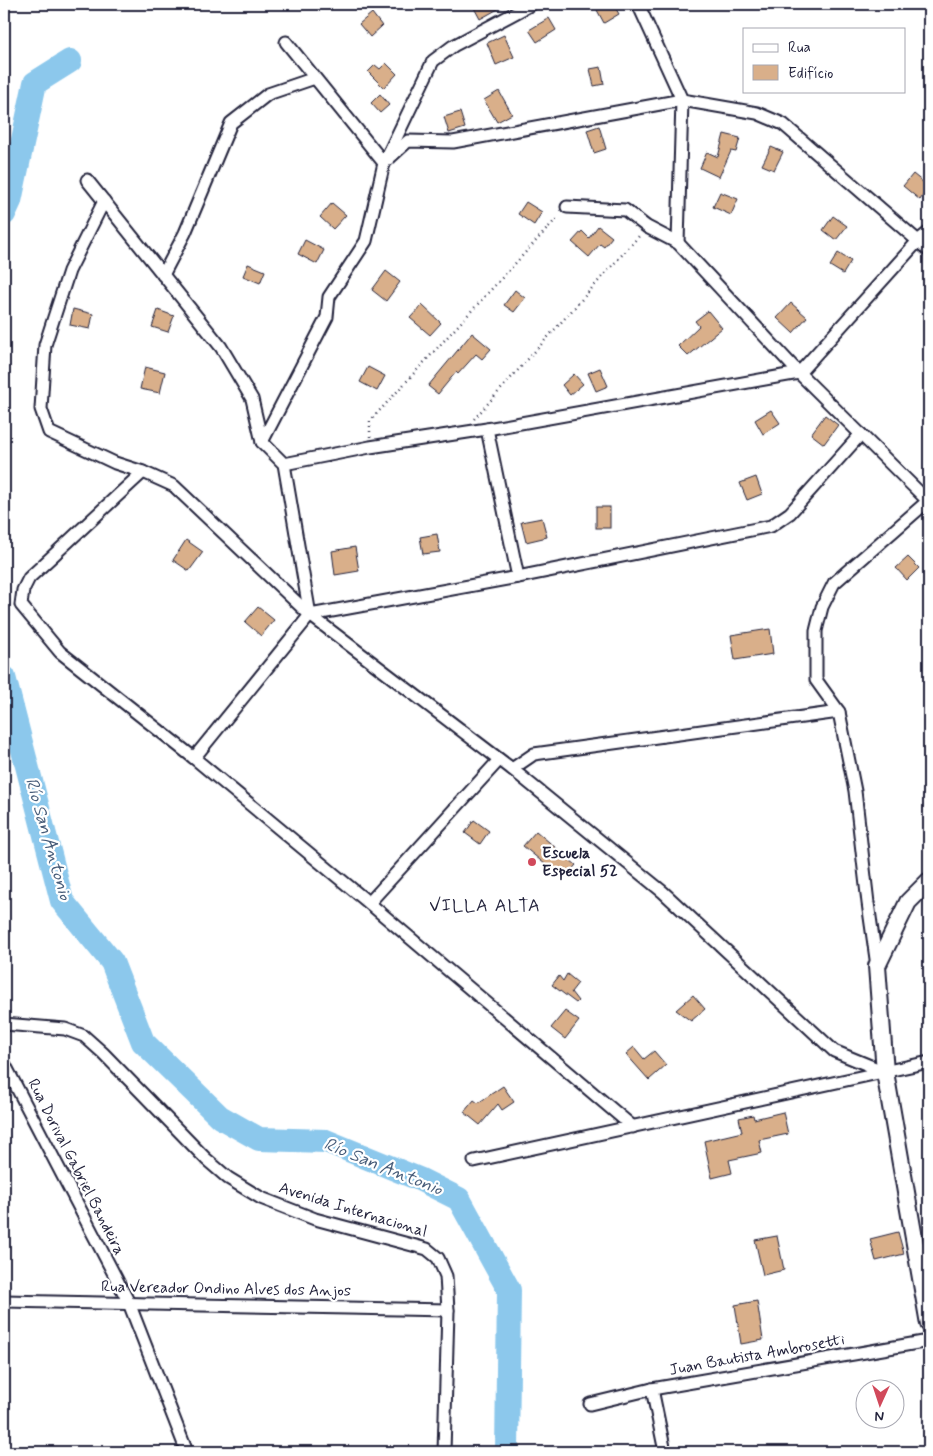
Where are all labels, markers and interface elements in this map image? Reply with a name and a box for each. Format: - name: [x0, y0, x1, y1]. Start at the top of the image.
- legend: [743, 28, 906, 92]
- text: Rua: [788, 38, 811, 58]
- text: Edifício: [788, 64, 833, 84]
- water label: Río San Antonio: [19, 775, 77, 904]
- place label: Escuela Especial 52: [542, 843, 618, 882]
- marker: Escuela Especial 52: [526, 856, 538, 868]
- district label: VILLA ALTA: [429, 894, 541, 918]
- street label: Rua Dorival Gabriel Bandeira: [22, 1075, 130, 1259]
- water label: Río San Antonio: [320, 1132, 447, 1202]
- street label: Avenida Internacional: [276, 1177, 430, 1243]
- street label: Rua Vereador Ondino Alves dos Anjos: [101, 1276, 351, 1302]
- street label: Juan Bautista Ambrosetti: [668, 1329, 847, 1381]
- north arrow: [856, 1378, 906, 1428]
- text: N: [874, 1407, 885, 1425]

